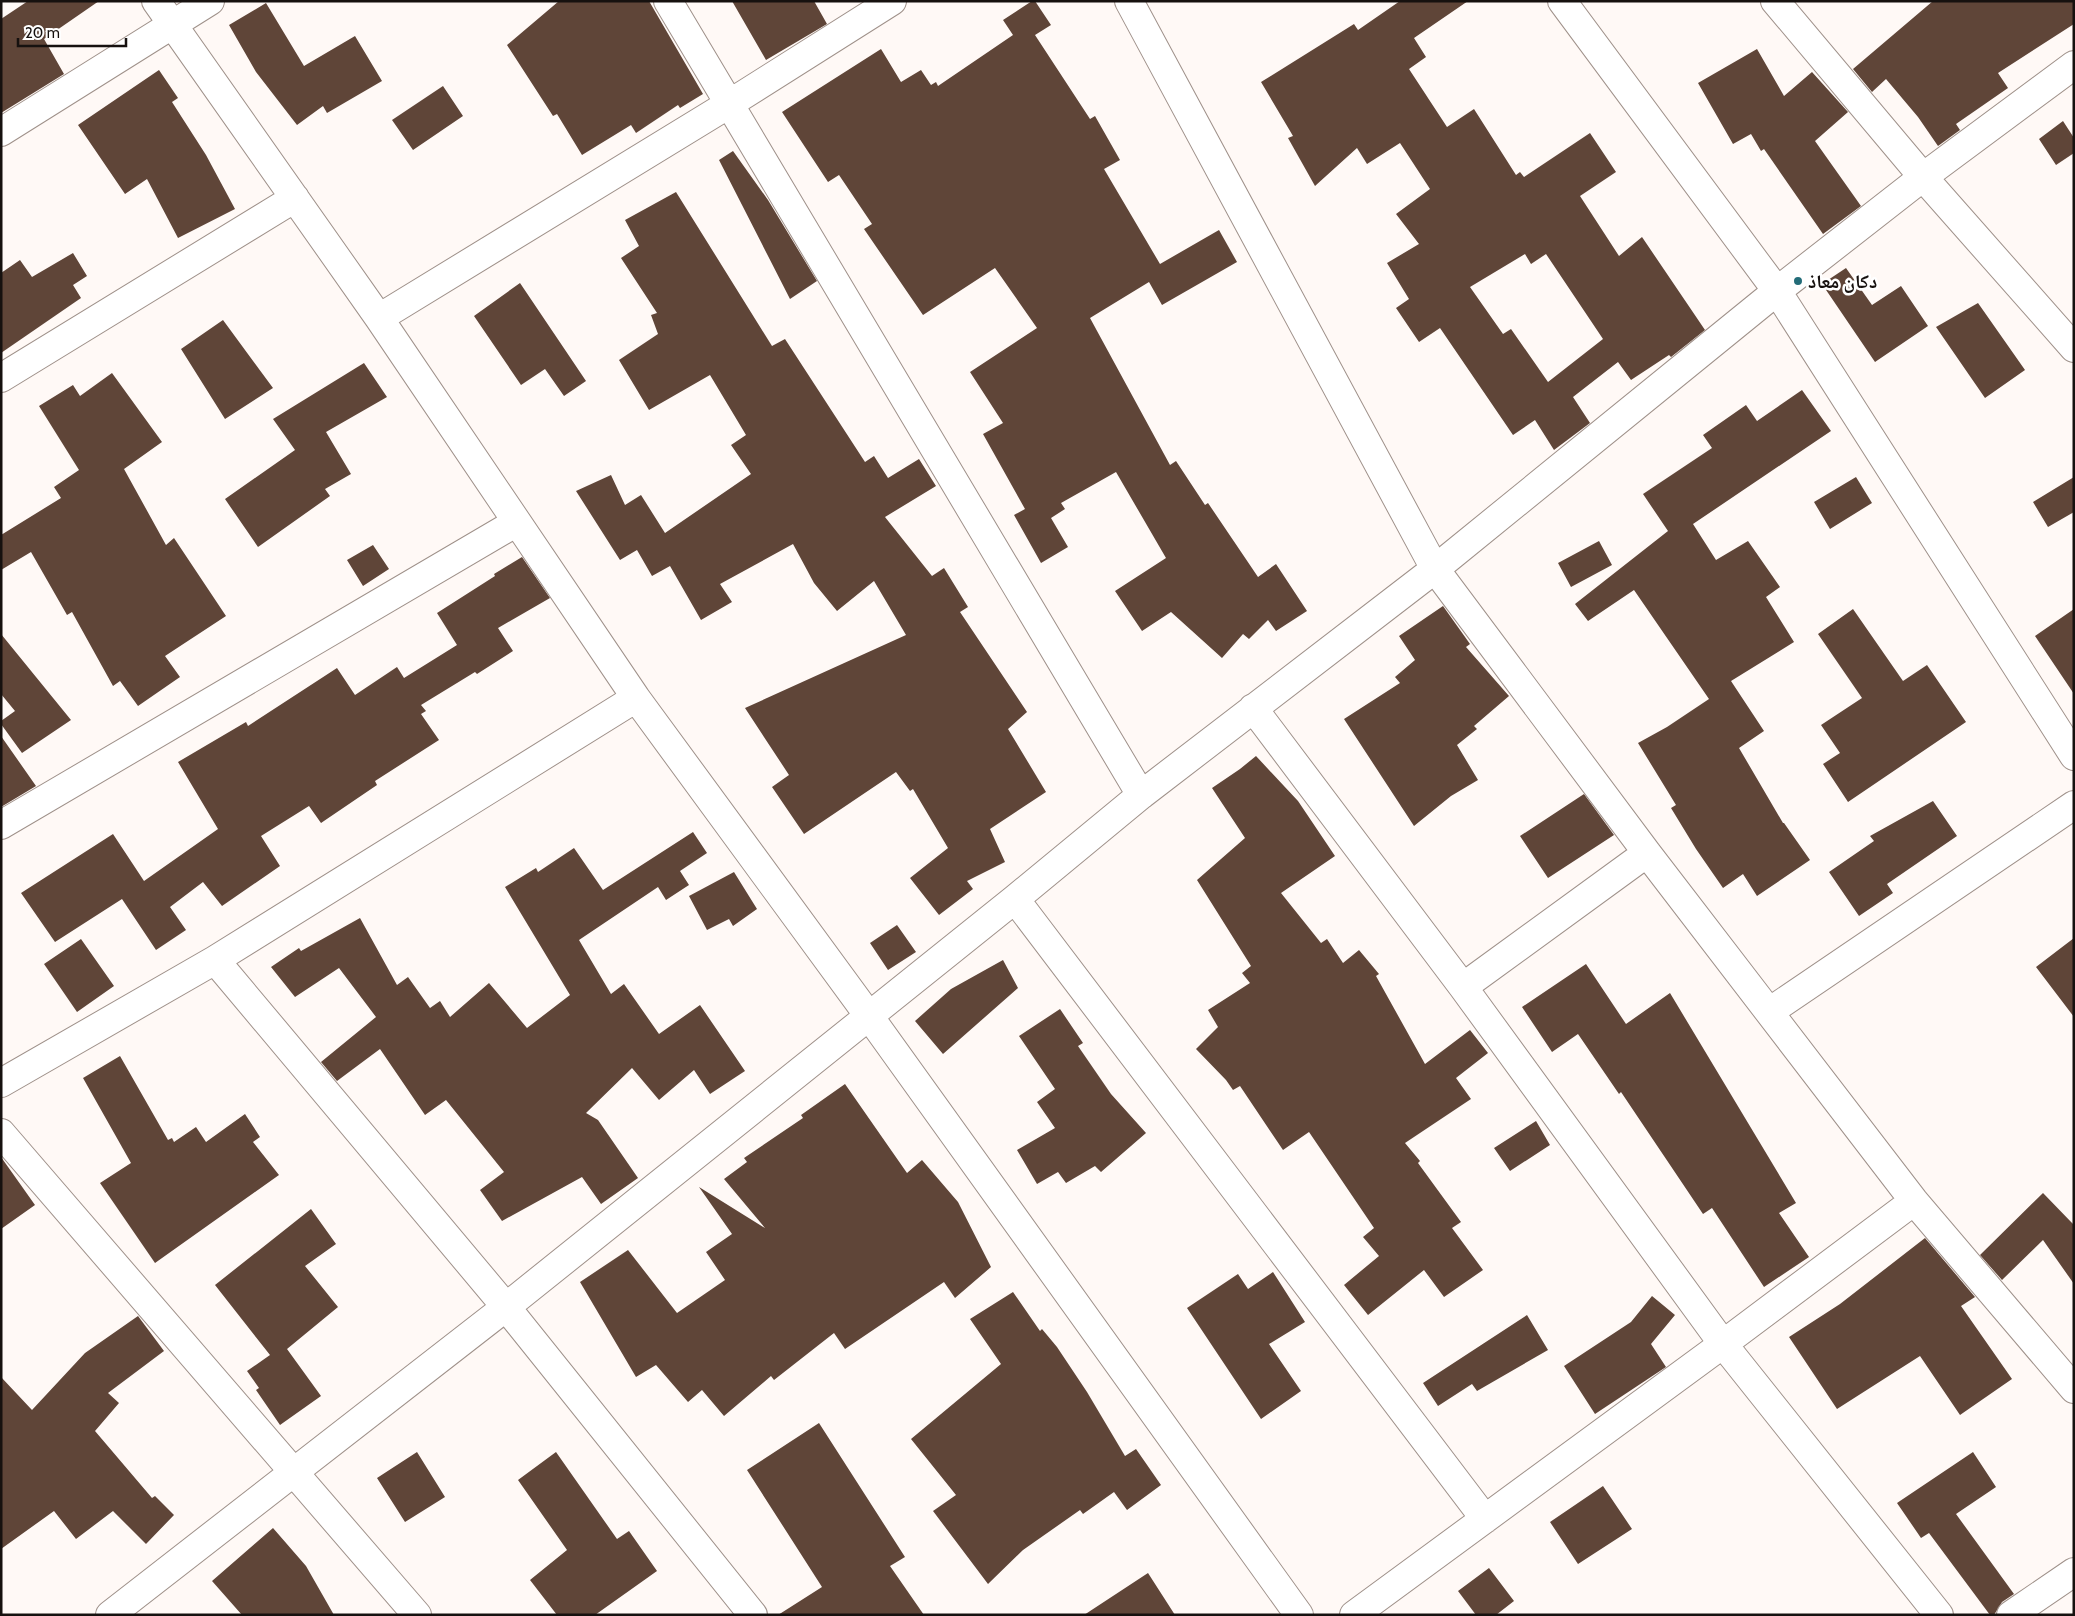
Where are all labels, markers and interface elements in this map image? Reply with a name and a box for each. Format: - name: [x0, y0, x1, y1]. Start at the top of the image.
- scale bar: [18, 15, 125, 47]
- text: 20 m: [25, 24, 60, 42]
- place label: دكان معاذ: [1808, 270, 1877, 293]
- marker: دكان معاذ: [1792, 275, 1804, 287]

